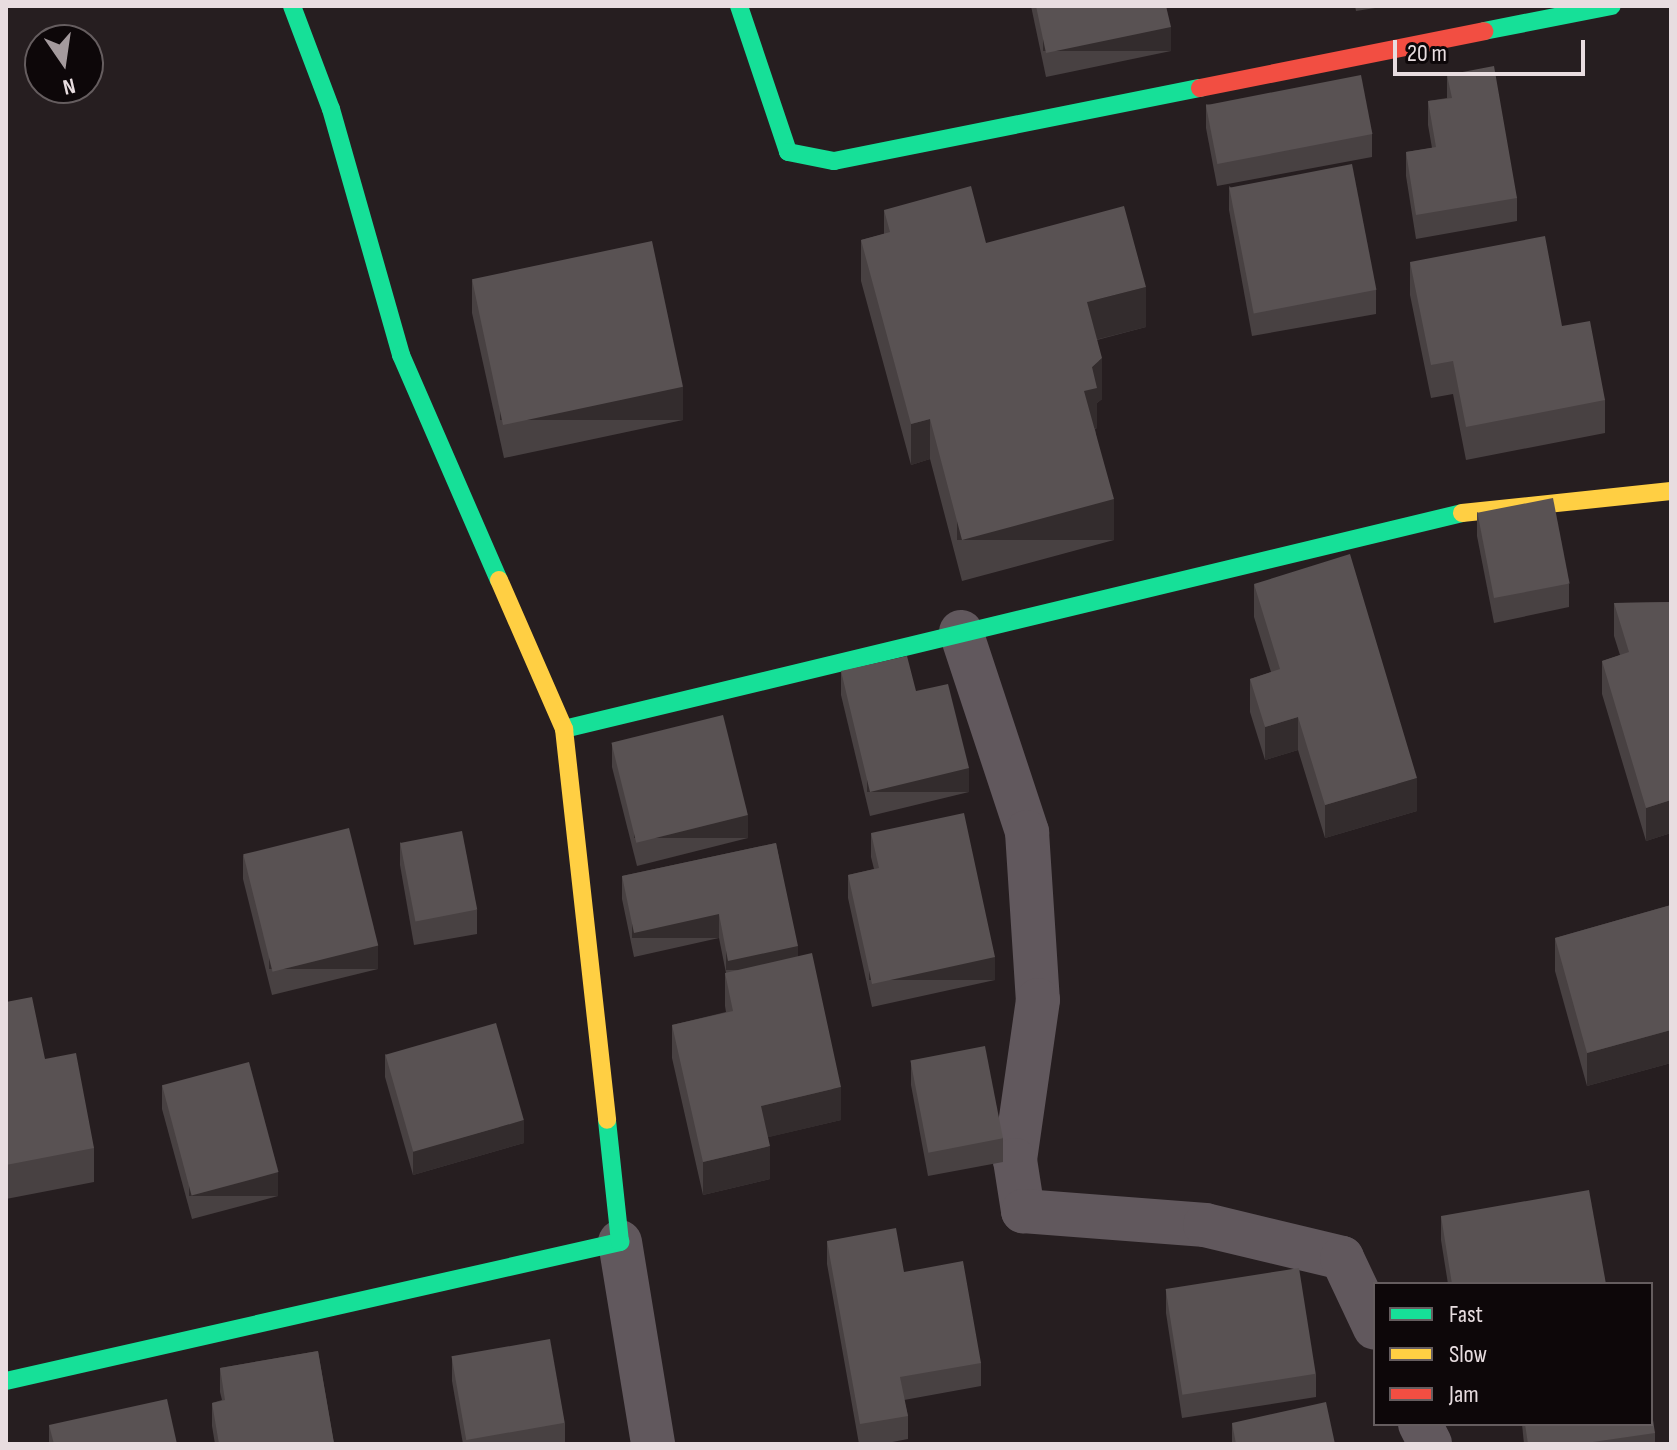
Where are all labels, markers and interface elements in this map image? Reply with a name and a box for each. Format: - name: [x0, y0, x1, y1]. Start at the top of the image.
- north arrow: [24, 24, 104, 104]
- scale bar: [1397, 24, 1589, 74]
- text: 20 m: [1407, 39, 1447, 68]
- text: N: [60, 71, 78, 100]
- legend: [1373, 1282, 1653, 1426]
- text: Fast: [1449, 1300, 1483, 1329]
- text: Slow: [1449, 1340, 1487, 1369]
- text: Jam: [1449, 1380, 1479, 1409]

